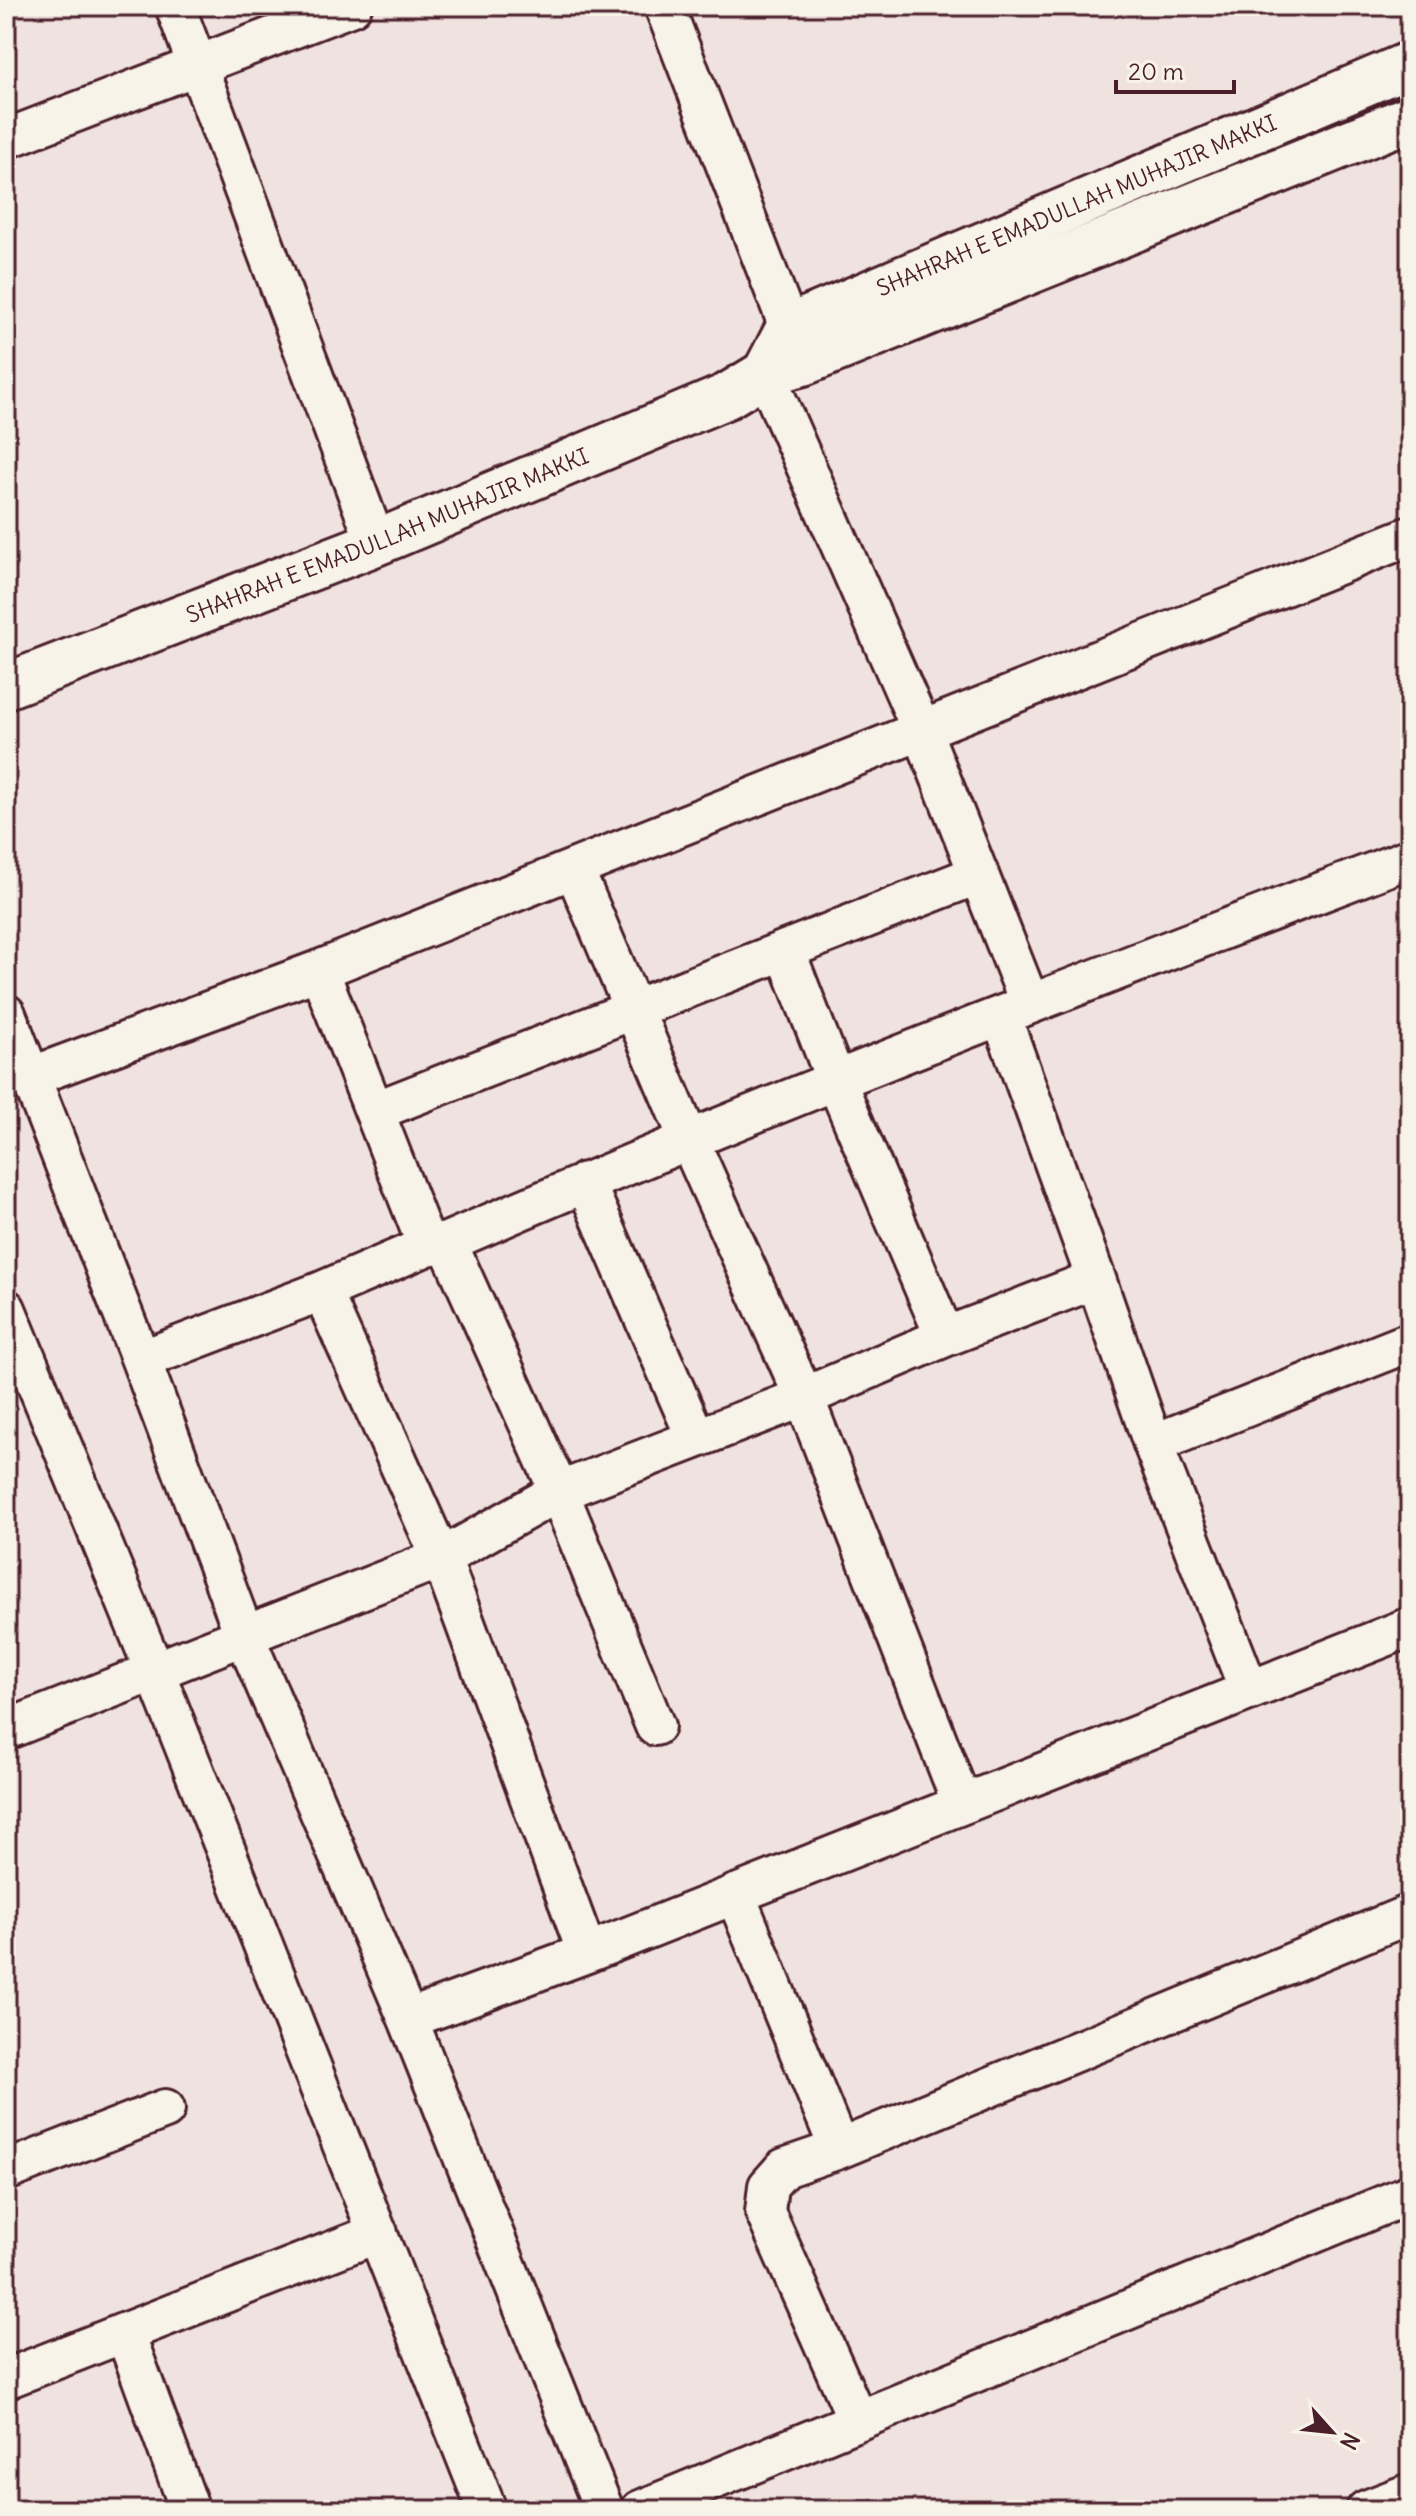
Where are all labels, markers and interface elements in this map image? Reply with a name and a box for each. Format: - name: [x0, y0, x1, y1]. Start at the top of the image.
- scale bar: [1116, 44, 1234, 94]
- text: 20 m: [1128, 56, 1184, 86]
- street label: SHAHRAH E EMADULLAH MUHAJIR MAKKI: [872, 108, 1281, 302]
- street label: SHAHRAH E EMADULLAH MUHAJIR MAKKI: [182, 442, 593, 629]
- north arrow: [1292, 2392, 1372, 2472]
- text: N: [1334, 2428, 1366, 2454]

